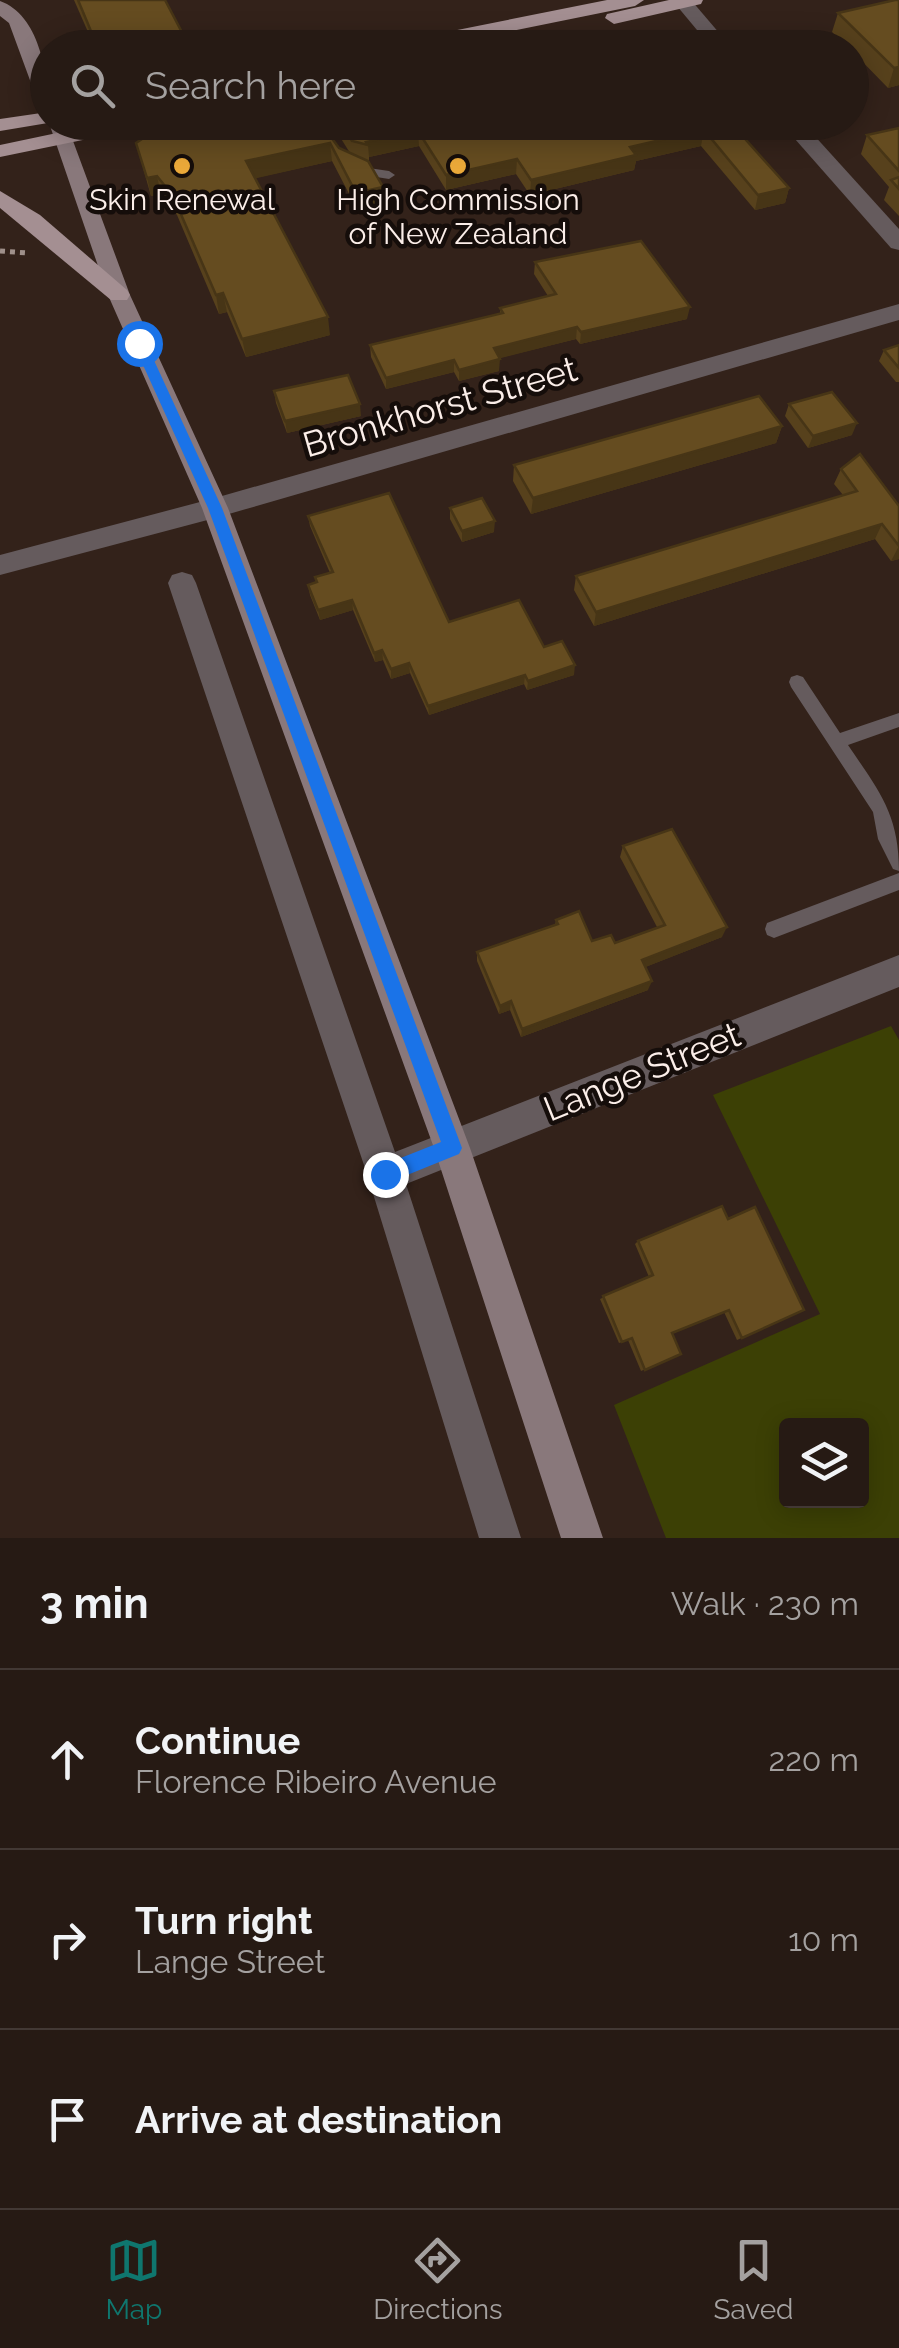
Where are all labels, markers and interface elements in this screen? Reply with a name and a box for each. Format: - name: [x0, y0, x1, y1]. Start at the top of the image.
- search box: [30, 30, 869, 140]
- icon: search: [65, 58, 120, 113]
- text: Search here: [145, 63, 356, 108]
- marker: Skin Renewal: [171, 155, 193, 177]
- marker: High Commission of New Zealand: [447, 155, 469, 177]
- place label: Skin Renewal: [89, 182, 276, 217]
- place label: High Commission of New Zealand: [336, 182, 580, 251]
- route start: [117, 321, 163, 367]
- street label: Bronkhorst Street: [298, 348, 582, 465]
- street label: Lange Street: [538, 1013, 746, 1130]
- route end: [363, 1152, 409, 1198]
- map controls: [779, 1418, 869, 1508]
- button: layers: [779, 1418, 869, 1508]
- text: 3 min: [40, 1579, 149, 1628]
- text: Walk · 230 m: [671, 1585, 859, 1622]
- text: Continue: [135, 1718, 300, 1763]
- icon: ahead: [40, 1732, 95, 1787]
- text: 220 m: [769, 1741, 859, 1778]
- text: Florence Ribeiro Avenue: [135, 1763, 497, 1800]
- text: Turn right: [135, 1898, 312, 1943]
- icon: right: [40, 1912, 95, 1967]
- text: 10 m: [788, 1921, 859, 1958]
- text: Lange Street: [135, 1943, 325, 1980]
- icon: arrive: [40, 2092, 95, 2147]
- text: Arrive at destination: [135, 2097, 502, 2142]
- tab: Map: [105, 2233, 162, 2326]
- tab: Directions: [373, 2233, 503, 2326]
- tab: Saved: [713, 2233, 794, 2326]

